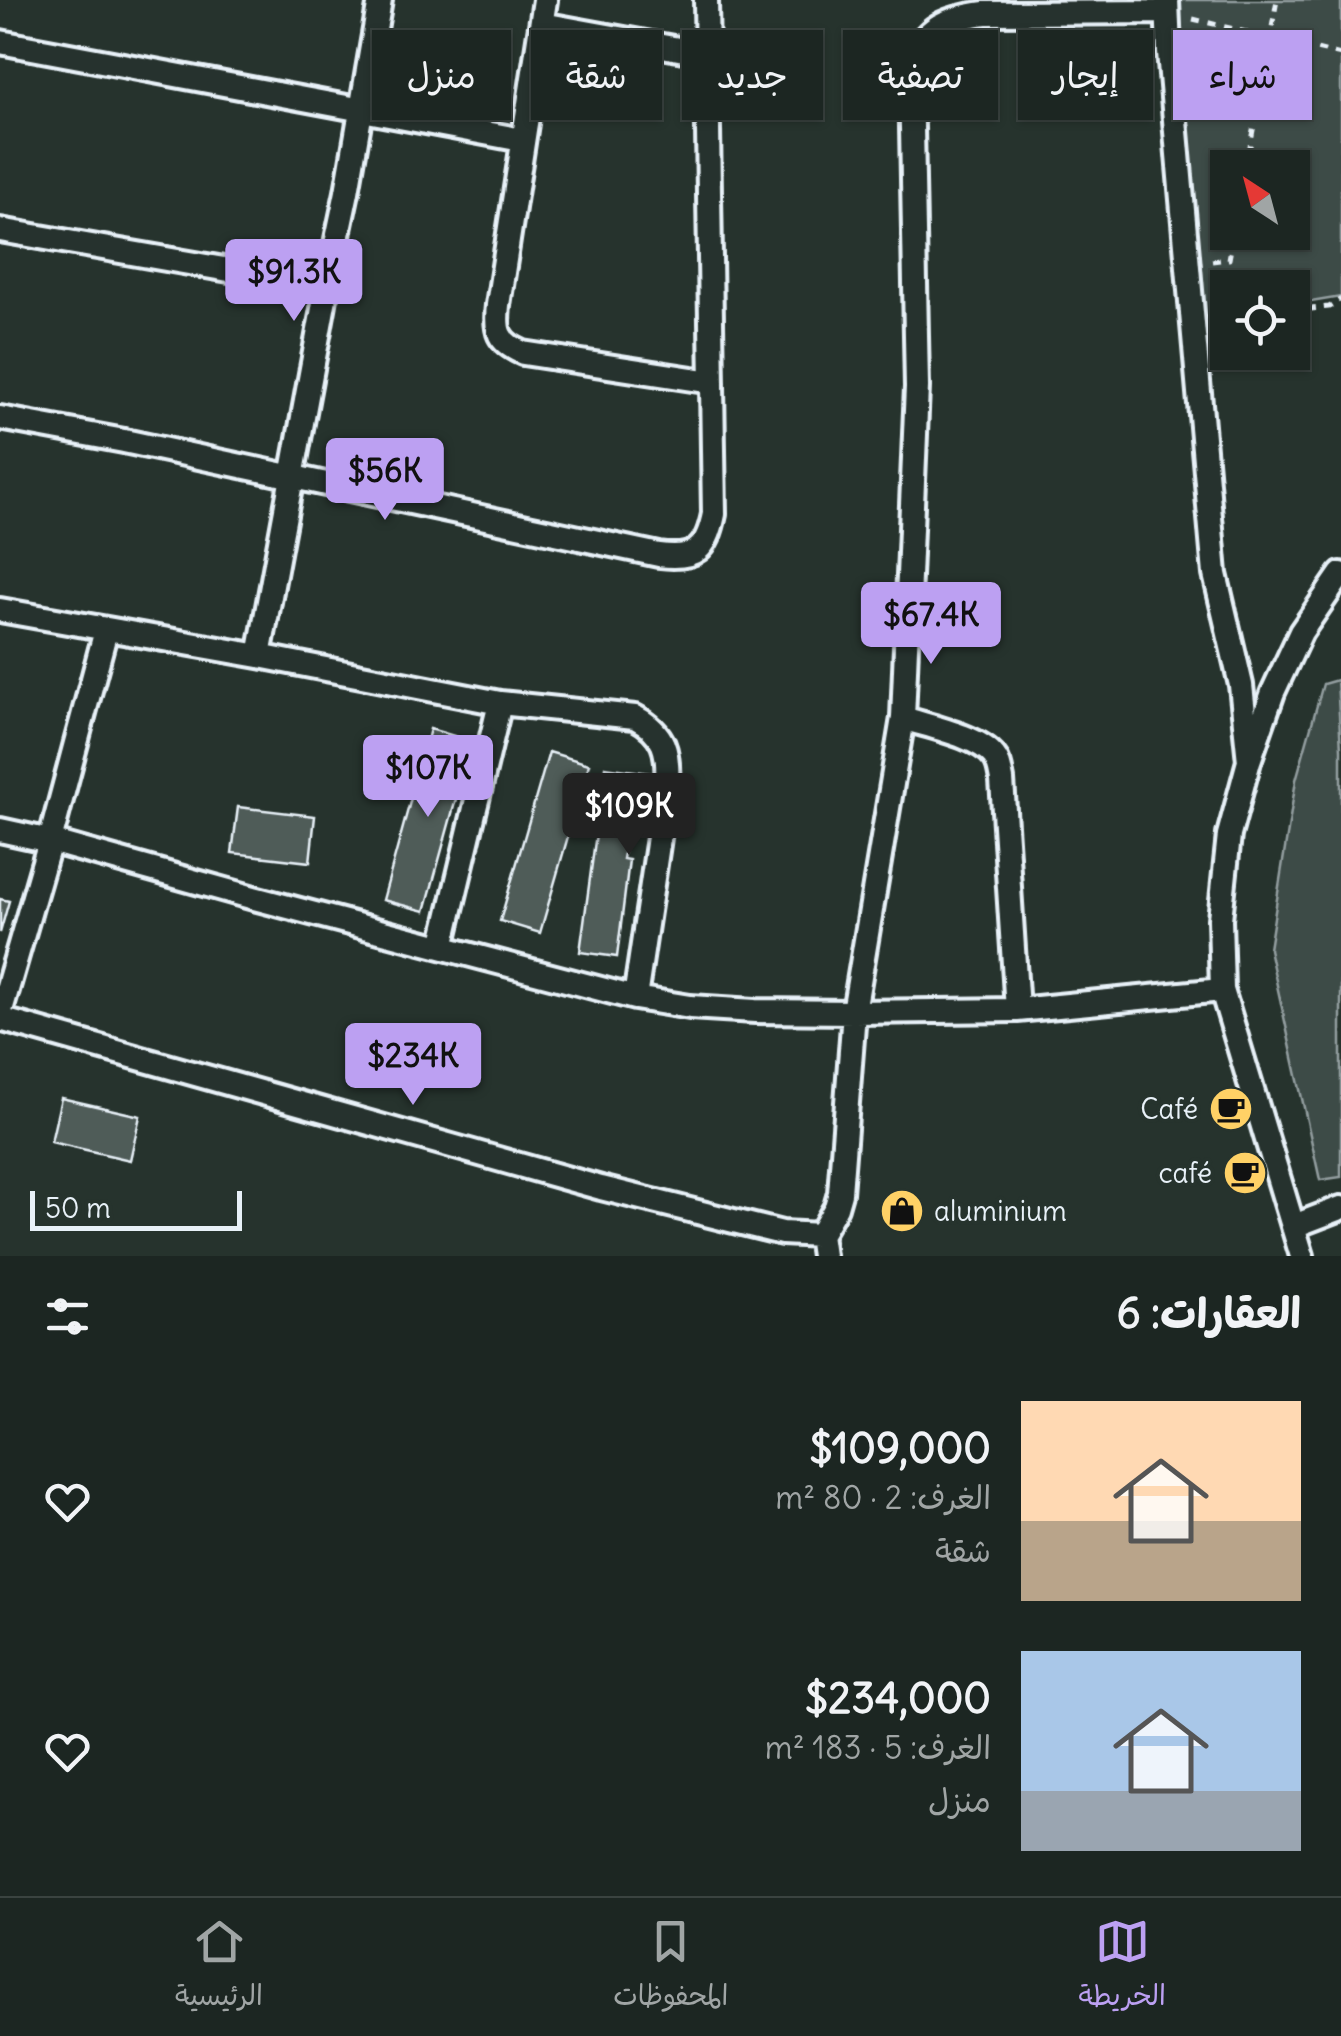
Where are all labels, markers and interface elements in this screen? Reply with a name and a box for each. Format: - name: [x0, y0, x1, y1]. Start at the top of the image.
- chip: منزل: [372, 30, 511, 120]
- chip: شقة: [531, 30, 662, 120]
- chip: جديد: [682, 30, 823, 120]
- chip: تصفية: [843, 30, 998, 120]
- chip: إيجار: [1018, 30, 1153, 120]
- chip: شراء: [1173, 30, 1312, 120]
- north arrow: [1210, 150, 1310, 250]
- map controls: [1210, 150, 1310, 370]
- pin: $91.3K: [213, 239, 375, 324]
- text: $91.3K: [247, 251, 341, 292]
- button: locate: [1210, 270, 1310, 370]
- pin: $56K: [326, 438, 444, 523]
- text: $56K: [348, 450, 422, 491]
- pin: $67.4K: [850, 582, 1012, 667]
- text: $67.4K: [883, 594, 979, 635]
- pin: $107K: [358, 735, 498, 820]
- text: $107K: [385, 747, 471, 788]
- pin: $109K: [559, 773, 699, 858]
- text: $109K: [584, 785, 674, 826]
- pin: $234K: [343, 1023, 483, 1108]
- text: $234K: [367, 1035, 459, 1076]
- cafe icon: Café: [1208, 1086, 1254, 1132]
- place label: Café: [1140, 1091, 1198, 1127]
- cafe icon: café: [1222, 1150, 1268, 1196]
- place label: café: [1158, 1155, 1212, 1191]
- scale bar: [30, 1186, 242, 1230]
- shop icon: aluminium: [879, 1188, 925, 1234]
- text: 50 m: [45, 1190, 111, 1226]
- place label: aluminium: [934, 1193, 1067, 1229]
- text: العقارات: 6: [1117, 1287, 1301, 1339]
- icon: filters: [40, 1289, 95, 1344]
- text: $109,000: [809, 1422, 991, 1474]
- icon: home: [1101, 1441, 1221, 1561]
- icon: heart: [40, 1474, 95, 1529]
- text: الغرف: 2 · 80 m²: [775, 1477, 991, 1518]
- text: شقة: [935, 1530, 991, 1571]
- text: $234,000: [805, 1672, 991, 1724]
- icon: home: [1101, 1691, 1221, 1811]
- icon: heart: [40, 1724, 95, 1779]
- text: الغرف: 5 · 183 m²: [765, 1727, 991, 1768]
- text: منزل: [928, 1780, 991, 1821]
- tab: الرئيسية: [175, 1914, 263, 2020]
- tab: المحفوظات: [613, 1914, 728, 2020]
- tab: الخريطة: [1079, 1914, 1166, 2020]

